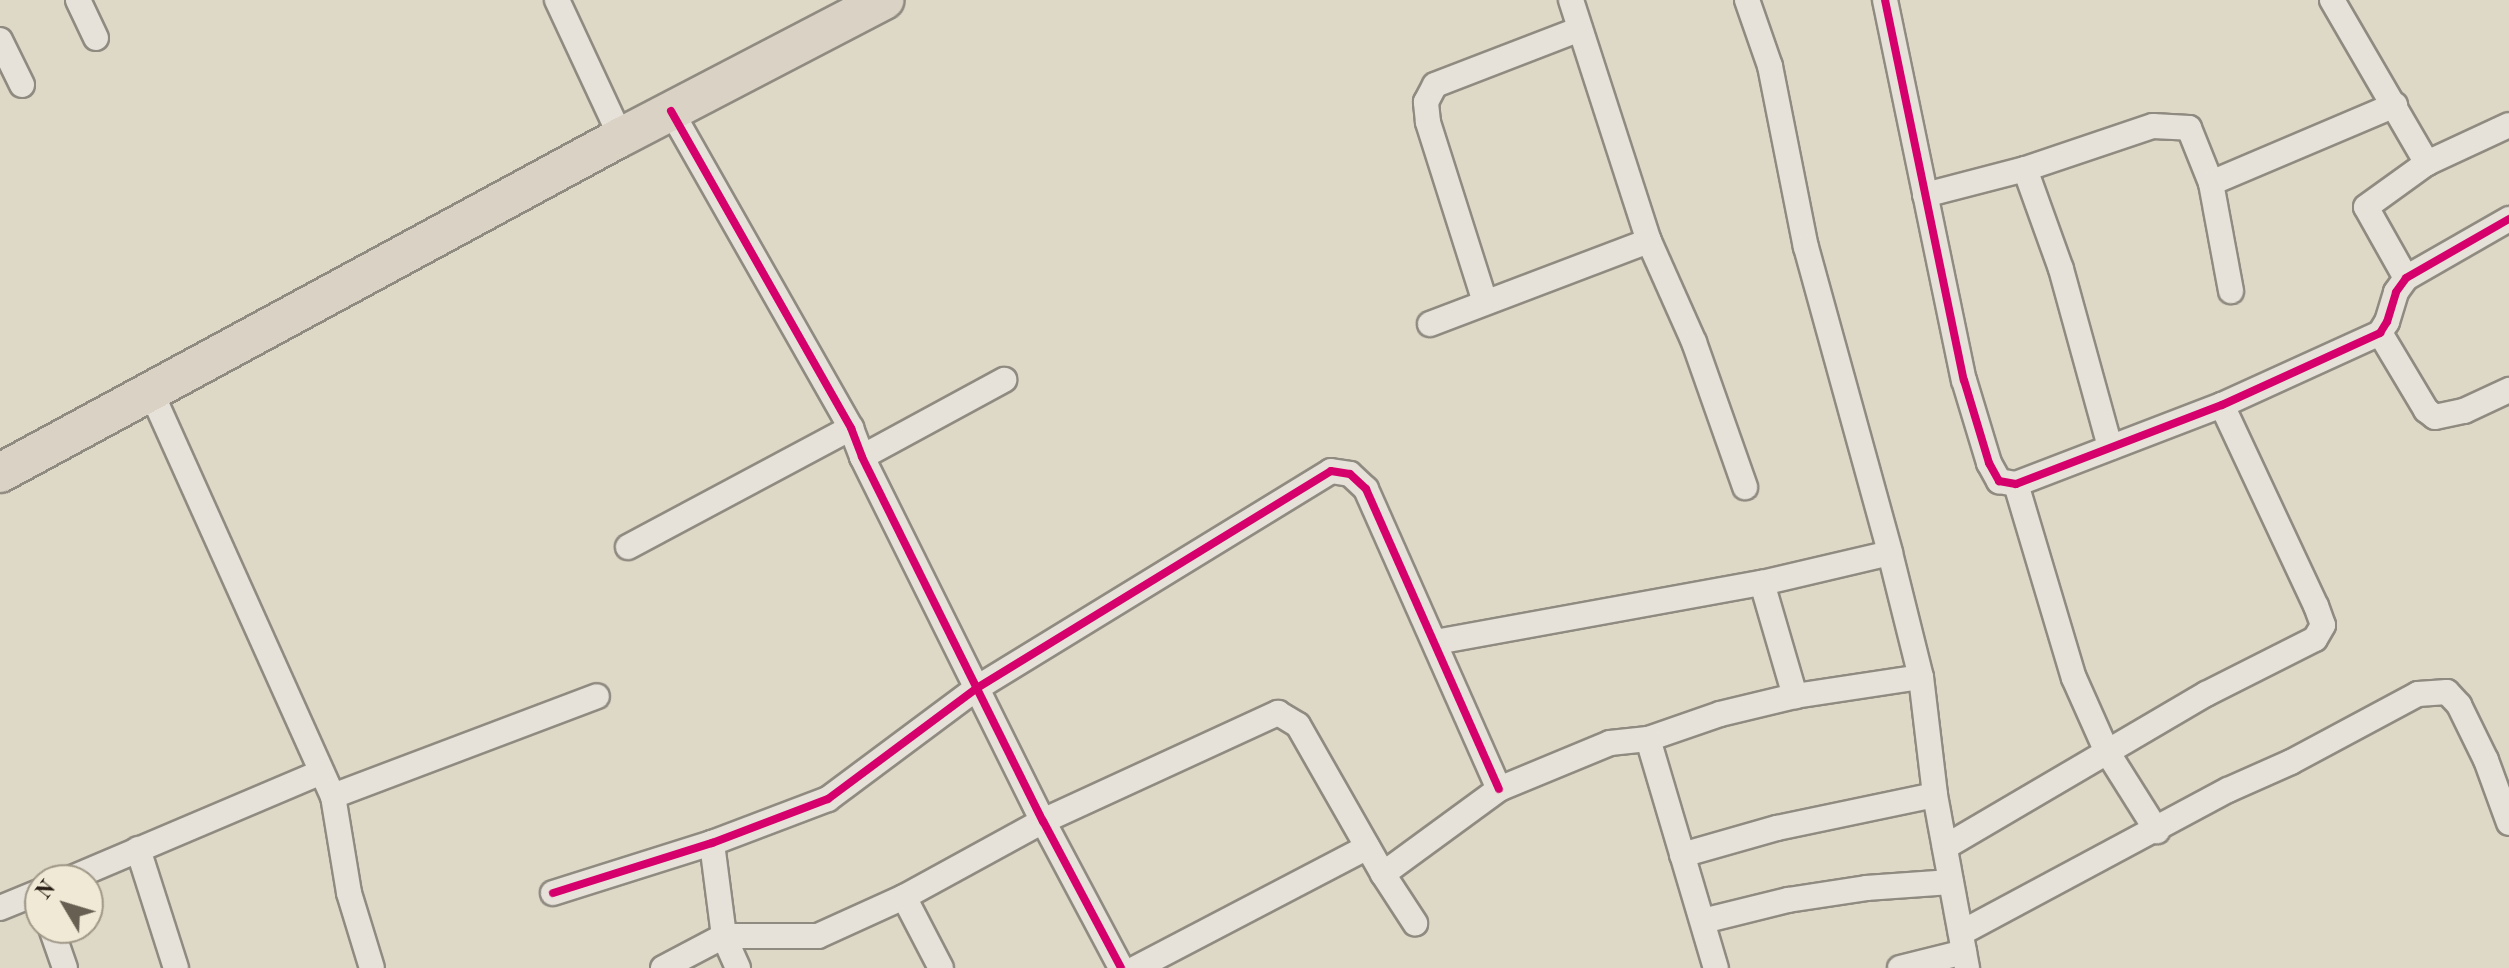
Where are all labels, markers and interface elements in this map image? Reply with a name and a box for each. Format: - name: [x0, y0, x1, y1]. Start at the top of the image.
- north arrow: [24, 864, 104, 944]
- text: N: [33, 877, 61, 904]

